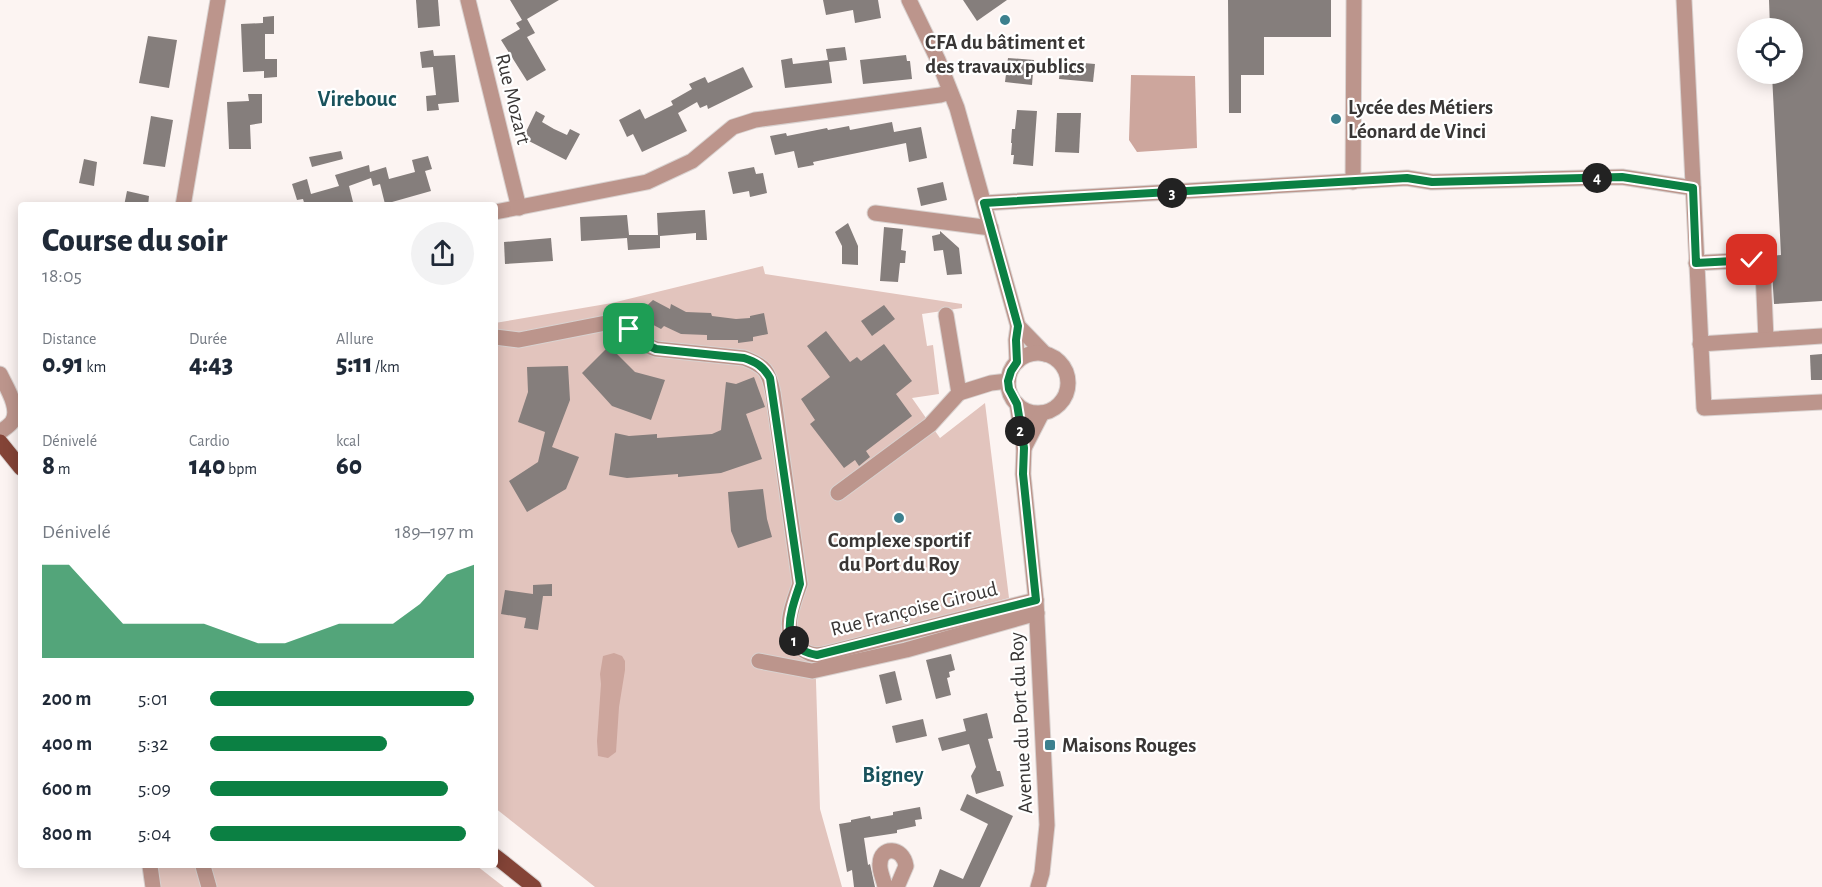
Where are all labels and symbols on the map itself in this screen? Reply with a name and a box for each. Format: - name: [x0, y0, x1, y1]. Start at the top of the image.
- marker: CFA du bâtiment et des travaux publics: [998, 13, 1012, 27]
- place label: CFA du bâtiment et des travaux publics: [925, 32, 1085, 77]
- street label: Rue Mozart: [492, 51, 534, 147]
- district label: Virebouc: [318, 88, 397, 110]
- place label: Lycée des Métiers Léonard de Vinci: [1348, 97, 1493, 142]
- marker: Lycée des Métiers Léonard de Vinci: [1329, 112, 1343, 126]
- pin: 4: [1582, 163, 1612, 193]
- pin: 3: [1157, 178, 1187, 208]
- pin: [1726, 234, 1777, 285]
- pin: [603, 303, 654, 354]
- pin: 2: [1005, 416, 1035, 446]
- marker: Complexe sportif du Port du Roy: [892, 511, 906, 525]
- place label: Complexe sportif du Port du Roy: [828, 530, 972, 575]
- street label: Rue Françoise Giroud: [828, 578, 1000, 640]
- pin: 1: [779, 626, 809, 656]
- street label: Avenue du Port du Roy: [1006, 632, 1036, 814]
- place label: Maisons Rouges: [1062, 735, 1196, 756]
- marker: Maisons Rouges: [1043, 738, 1057, 752]
- district label: Bigney: [862, 764, 924, 787]

